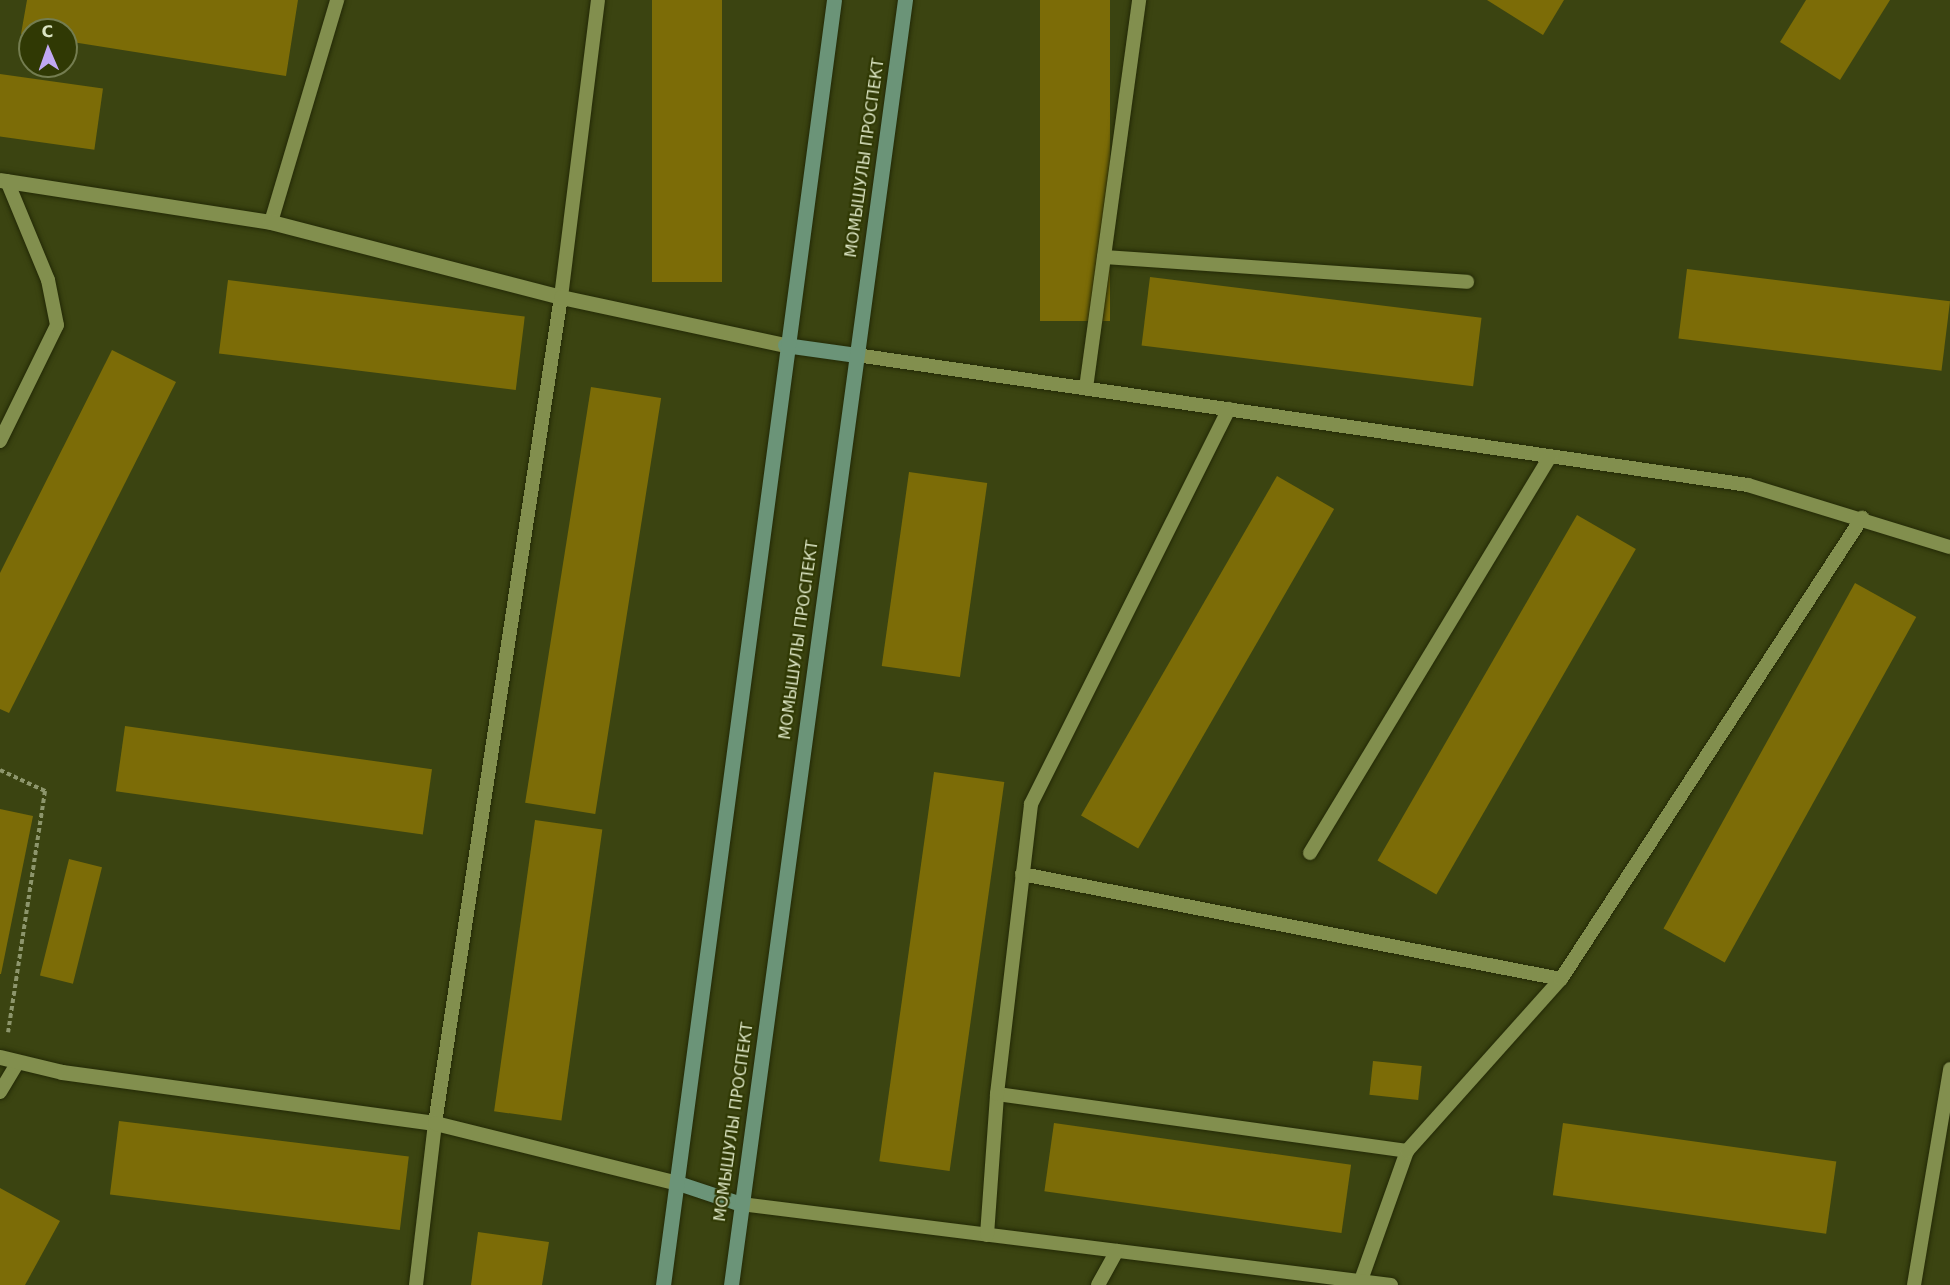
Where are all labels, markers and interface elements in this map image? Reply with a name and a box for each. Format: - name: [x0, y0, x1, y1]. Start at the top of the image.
- north arrow: [18, 18, 78, 78]
- text: С: [41, 22, 54, 41]
- street label: МОМЫШУЛЫ ПРОСПЕКТ: [841, 57, 889, 259]
- street label: МОМЫШУЛЫ ПРОСПЕКТ: [775, 539, 823, 741]
- street label: МОМЫШУЛЫ ПРОСПЕКТ: [710, 1021, 758, 1223]

